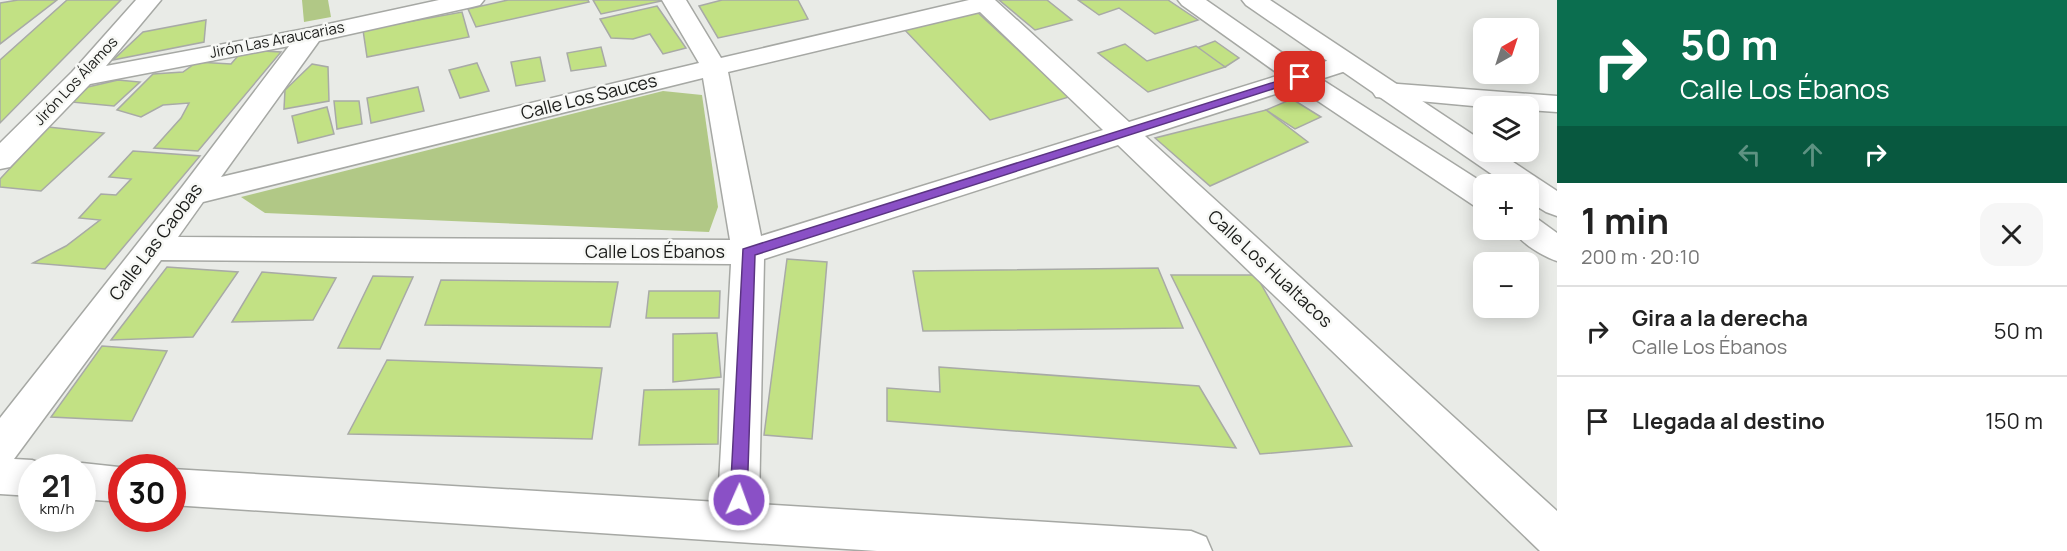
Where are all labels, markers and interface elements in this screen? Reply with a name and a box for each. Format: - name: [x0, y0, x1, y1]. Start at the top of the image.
- text: 50 m: [1680, 15, 1778, 73]
- street label: Jirón Las Araucarias: [208, 16, 346, 63]
- north arrow: [1473, 18, 1539, 84]
- map controls: [1473, 18, 1539, 318]
- icon: right: [1581, 24, 1659, 102]
- street label: Jirón Los Álamos: [29, 32, 122, 130]
- pin: [1274, 51, 1325, 102]
- icon: arrive: [1283, 60, 1316, 93]
- street label: Calle Los Sauces: [518, 67, 659, 125]
- text: Calle Los Ébanos: [1680, 70, 1890, 107]
- button: layers: [1473, 96, 1539, 162]
- icon: left: [1733, 138, 1766, 171]
- icon: ahead: [1796, 138, 1829, 171]
- icon: right: [1859, 138, 1892, 171]
- button: +: [1473, 174, 1539, 240]
- street label: Calle Las Caobas: [103, 178, 207, 305]
- text: 1 min: [1581, 196, 1669, 245]
- button: close: [1980, 203, 2043, 266]
- street label: Calle Los Hualtacos: [1203, 204, 1338, 332]
- street label: Calle Los Ébanos: [585, 239, 725, 263]
- text: 200 m · 20:10: [1581, 243, 1700, 270]
- button: −: [1473, 252, 1539, 318]
- text: Gira a la derecha: [1632, 303, 1808, 333]
- icon: right: [1581, 315, 1614, 348]
- text: 50 m: [1994, 316, 2043, 346]
- text: Calle Los Ébanos: [1632, 333, 1787, 360]
- icon: arrive: [1581, 405, 1614, 438]
- text: Llegada al destino: [1632, 406, 1825, 436]
- text: 150 m: [1985, 406, 2043, 436]
- speed limit sign: 30: [108, 454, 186, 532]
- text: 21: [41, 465, 73, 506]
- position arrow: [707, 468, 771, 532]
- text: km/h: [40, 498, 74, 519]

